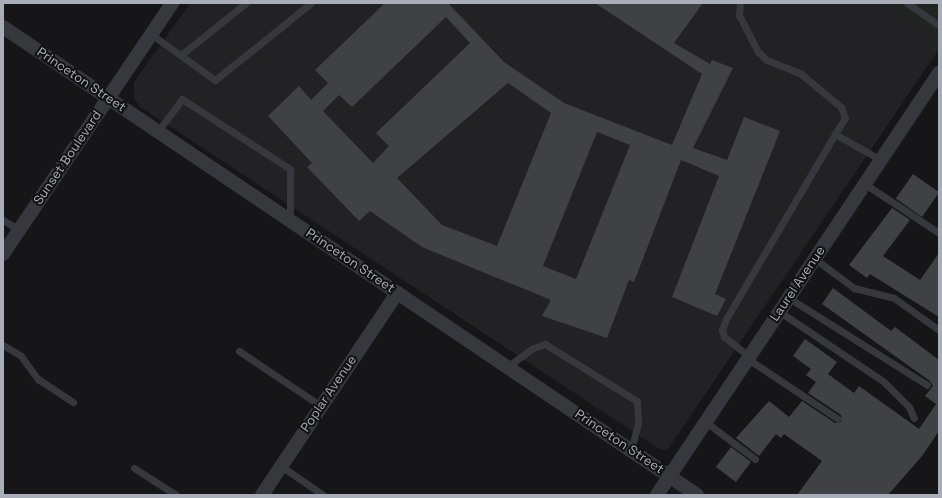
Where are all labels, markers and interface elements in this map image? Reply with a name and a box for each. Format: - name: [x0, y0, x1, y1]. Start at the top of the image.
- street label: Princeton Street: [34, 44, 128, 116]
- street label: Sunset Boulevard: [31, 108, 105, 208]
- street label: Princeton Street: [303, 225, 397, 297]
- street label: Laurel Avenue: [767, 244, 829, 324]
- street label: Poplar Avenue: [298, 353, 360, 435]
- street label: Princeton Street: [572, 406, 666, 478]

